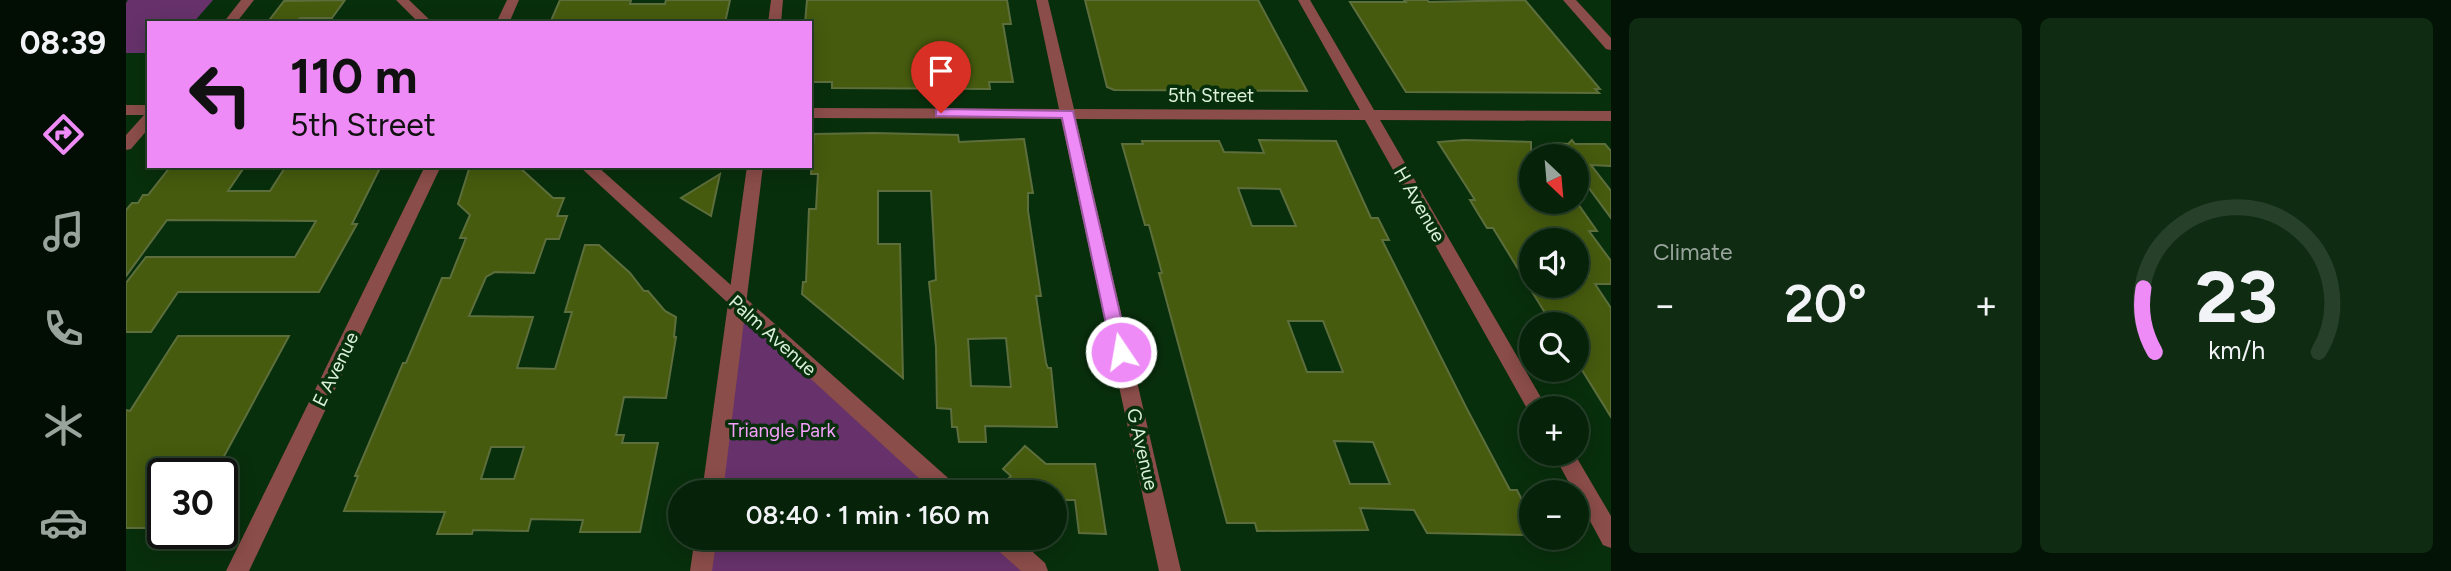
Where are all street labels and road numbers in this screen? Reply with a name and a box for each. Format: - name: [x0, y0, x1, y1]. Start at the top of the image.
- street label: 5th Street: [1168, 84, 1254, 107]
- street label: H Avenue: [1389, 162, 1450, 246]
- street label: Palm Avenue: [724, 290, 821, 381]
- street label: E Avenue: [308, 328, 363, 410]
- street label: G Avenue: [1122, 406, 1163, 492]

